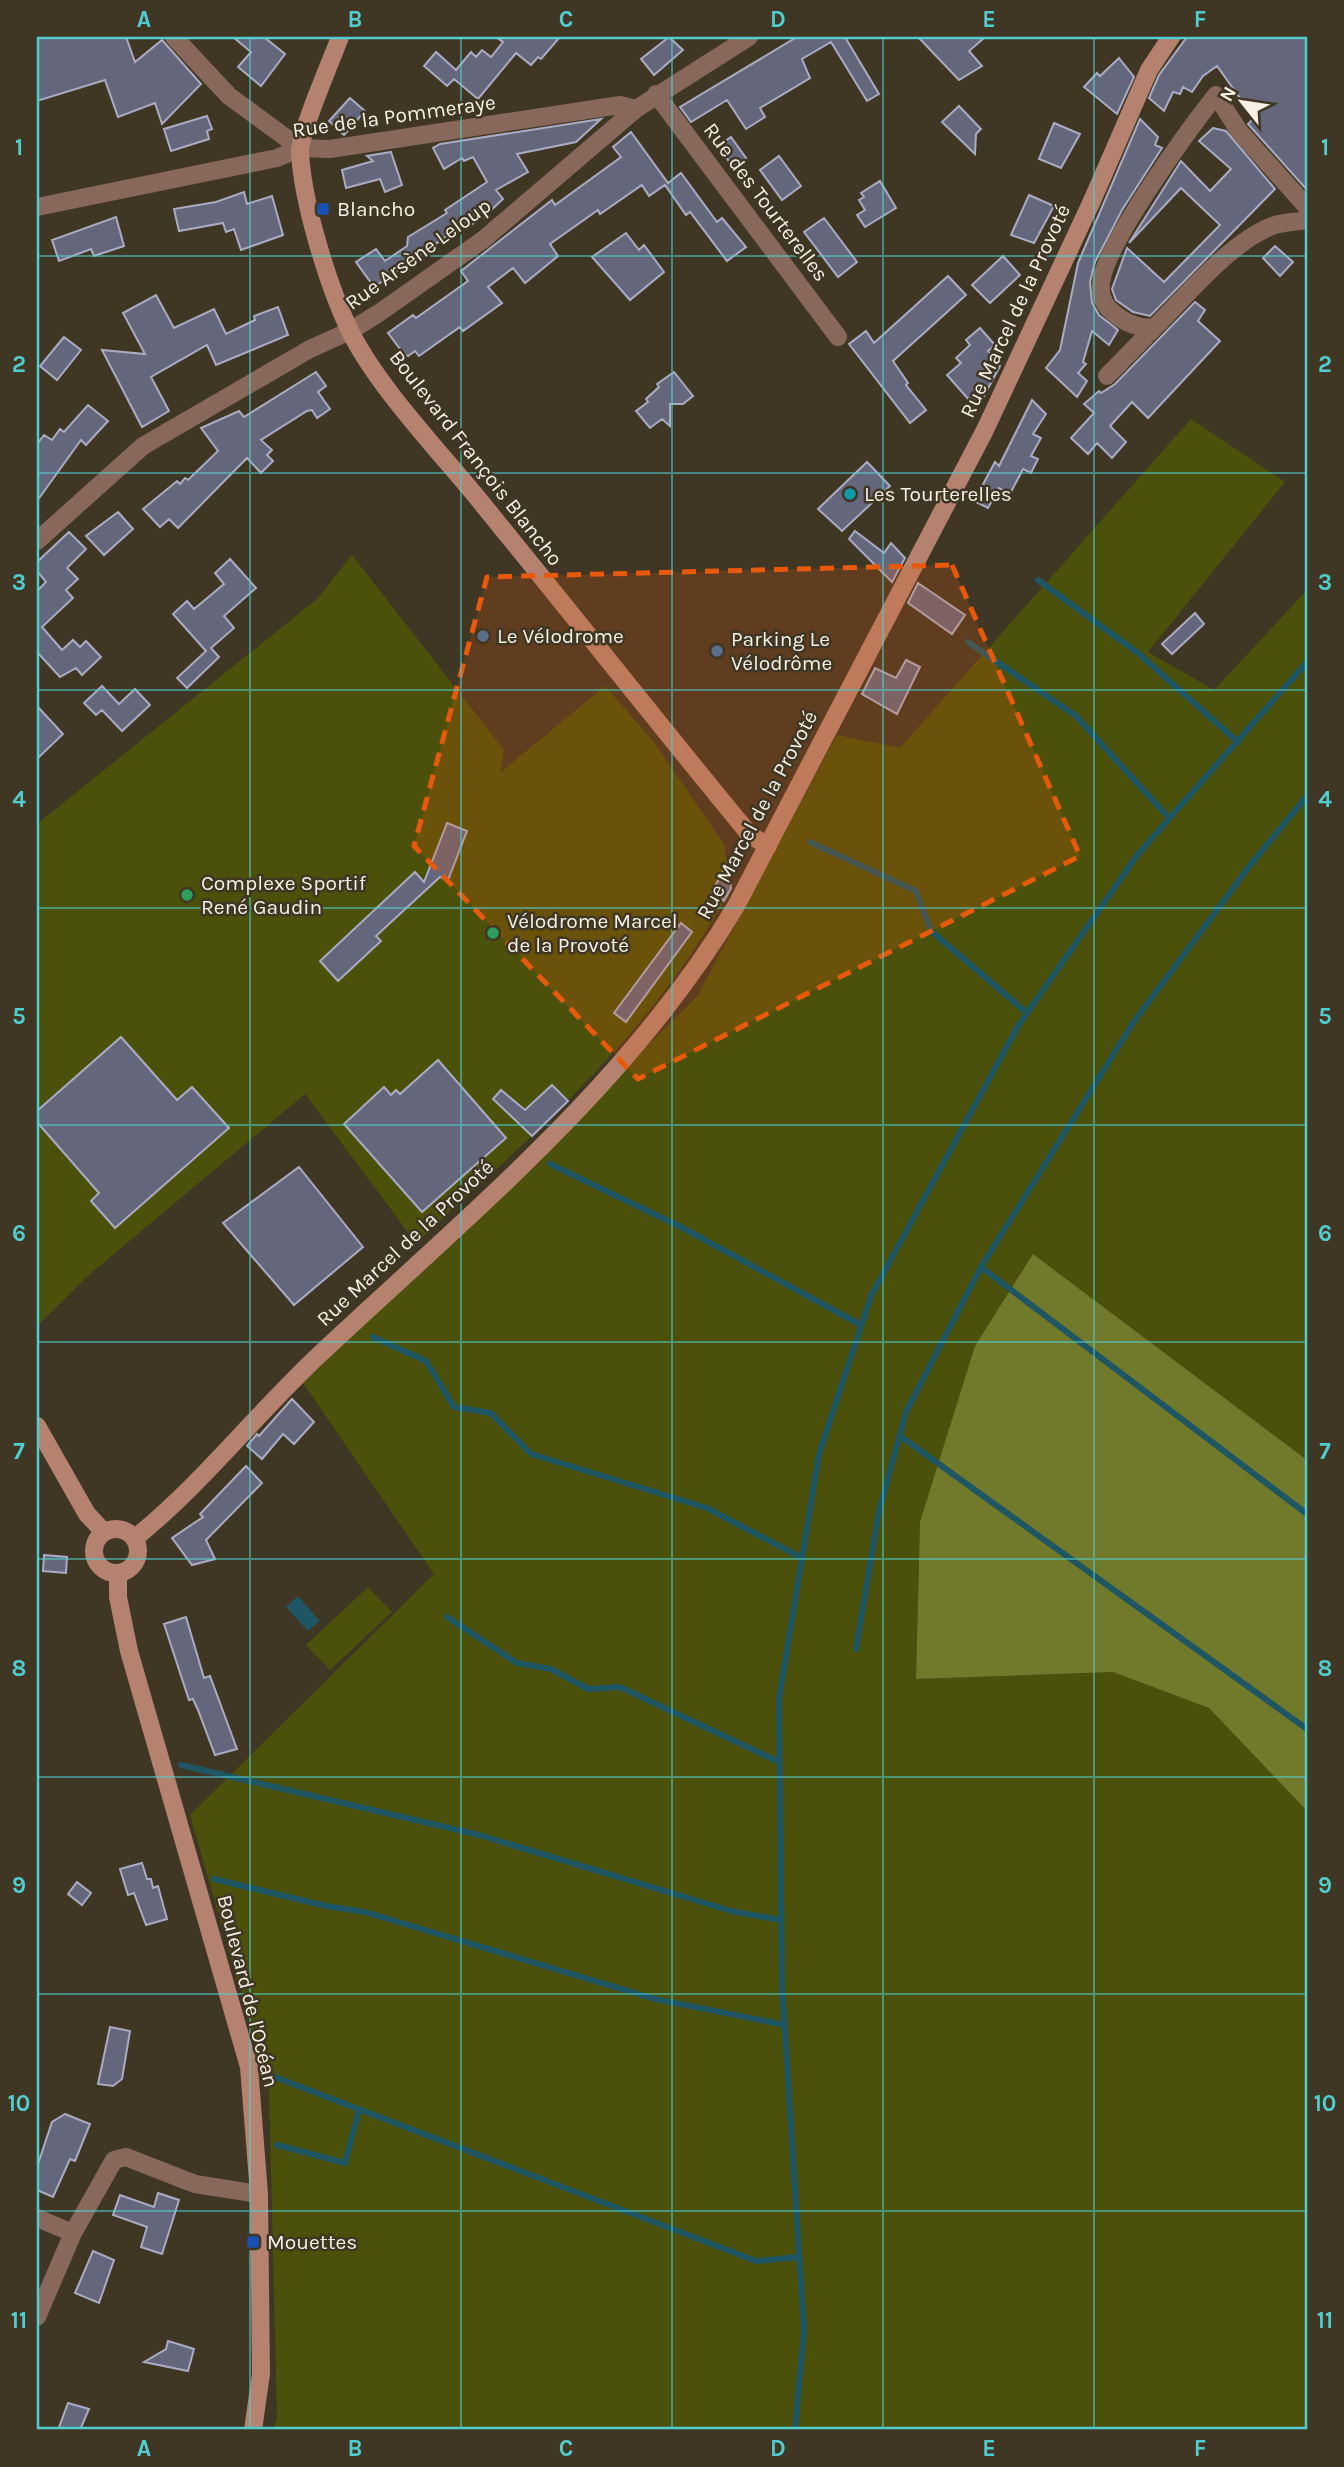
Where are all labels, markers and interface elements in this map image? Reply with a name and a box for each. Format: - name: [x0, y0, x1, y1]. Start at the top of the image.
- text: A: [137, 6, 151, 33]
- text: B: [348, 6, 362, 33]
- text: C: [559, 6, 573, 33]
- text: D: [770, 6, 786, 33]
- text: E: [982, 6, 996, 33]
- text: F: [1194, 6, 1206, 33]
- north arrow: [1208, 66, 1278, 136]
- text: N: [1215, 83, 1241, 105]
- street label: Rue de la Pommeraye: [291, 90, 497, 142]
- street label: Rue des Tourterelles: [699, 118, 833, 286]
- text: 1: [15, 134, 23, 161]
- text: 1: [1321, 134, 1329, 161]
- street label: Rue Arsène Leloup: [340, 193, 496, 315]
- place label: Blancho: [337, 197, 415, 221]
- street label: Rue Marcel de la Provoté: [955, 200, 1075, 422]
- marker: Blancho: [315, 201, 331, 217]
- street label: Boulevard François Blancho: [384, 346, 568, 570]
- text: 2: [12, 351, 26, 378]
- text: 2: [1318, 351, 1332, 378]
- place label: Les Tourterelles: [864, 482, 1012, 506]
- marker: Les Tourterelles: [842, 486, 858, 502]
- text: 3: [12, 569, 26, 596]
- text: 3: [1318, 569, 1332, 596]
- place label: Le Vélodrome: [497, 624, 624, 648]
- place label: Parking Le Vélodrôme: [731, 627, 832, 675]
- marker: Le Vélodrome: [475, 628, 491, 644]
- marker: Parking Le Vélodrôme: [709, 643, 725, 659]
- street label: Rue Marcel de la Provoté: [692, 707, 822, 923]
- text: 4: [12, 786, 26, 813]
- text: 4: [1318, 786, 1332, 813]
- place label: Complexe Sportif René Gaudin: [201, 871, 367, 919]
- marker: Complexe Sportif René Gaudin: [179, 887, 195, 903]
- place label: Vélodrome Marcel de la Provoté: [507, 909, 678, 957]
- marker: Vélodrome Marcel de la Provoté: [485, 925, 501, 941]
- text: 5: [12, 1003, 26, 1030]
- text: 5: [1318, 1003, 1332, 1030]
- street label: Rue Marcel de la Provoté: [312, 1155, 498, 1331]
- text: 6: [12, 1220, 26, 1247]
- text: 6: [1318, 1220, 1332, 1247]
- text: 7: [13, 1438, 25, 1465]
- text: 7: [1319, 1438, 1331, 1465]
- text: 8: [12, 1655, 26, 1682]
- text: 8: [1318, 1655, 1332, 1682]
- text: 9: [12, 1872, 26, 1899]
- text: 9: [1318, 1872, 1332, 1899]
- street label: Boulevard de l'Océan: [212, 1892, 284, 2090]
- text: 10: [8, 2090, 30, 2117]
- text: 10: [1314, 2090, 1336, 2117]
- place label: Mouettes: [267, 2230, 357, 2254]
- marker: Mouettes: [245, 2234, 261, 2250]
- text: 11: [11, 2307, 27, 2334]
- text: 11: [1317, 2307, 1333, 2334]
- text: A: [137, 2435, 151, 2462]
- text: B: [348, 2435, 362, 2462]
- text: C: [559, 2435, 573, 2462]
- text: D: [770, 2435, 786, 2462]
- text: E: [982, 2435, 996, 2462]
- text: F: [1194, 2435, 1206, 2462]

